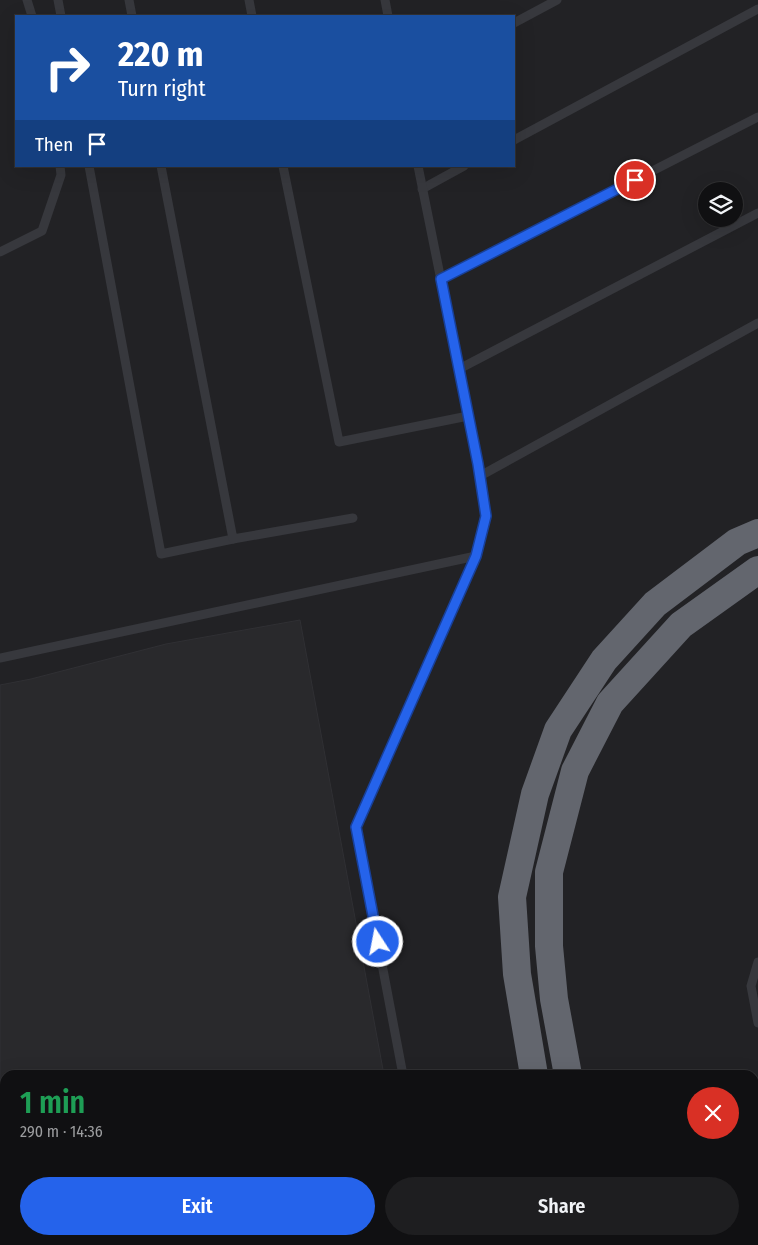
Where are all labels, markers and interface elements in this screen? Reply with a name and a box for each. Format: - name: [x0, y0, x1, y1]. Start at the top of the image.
- text: 220 m: [118, 33, 204, 75]
- icon: right: [35, 35, 100, 100]
- text: Turn right: [118, 75, 206, 102]
- icon: arrive: [83, 130, 111, 158]
- text: Then: [35, 133, 73, 156]
- pin: [614, 159, 656, 201]
- icon: arrive: [621, 166, 649, 194]
- map controls: [698, 182, 743, 227]
- button: layers: [698, 182, 743, 227]
- position arrow: [351, 915, 403, 967]
- text: 1 min: [20, 1085, 85, 1121]
- button: close: [687, 1087, 739, 1139]
- text: 290 m · 14:36: [20, 1122, 103, 1141]
- button: Exit: [20, 1177, 375, 1235]
- button: Share: [385, 1177, 739, 1235]

